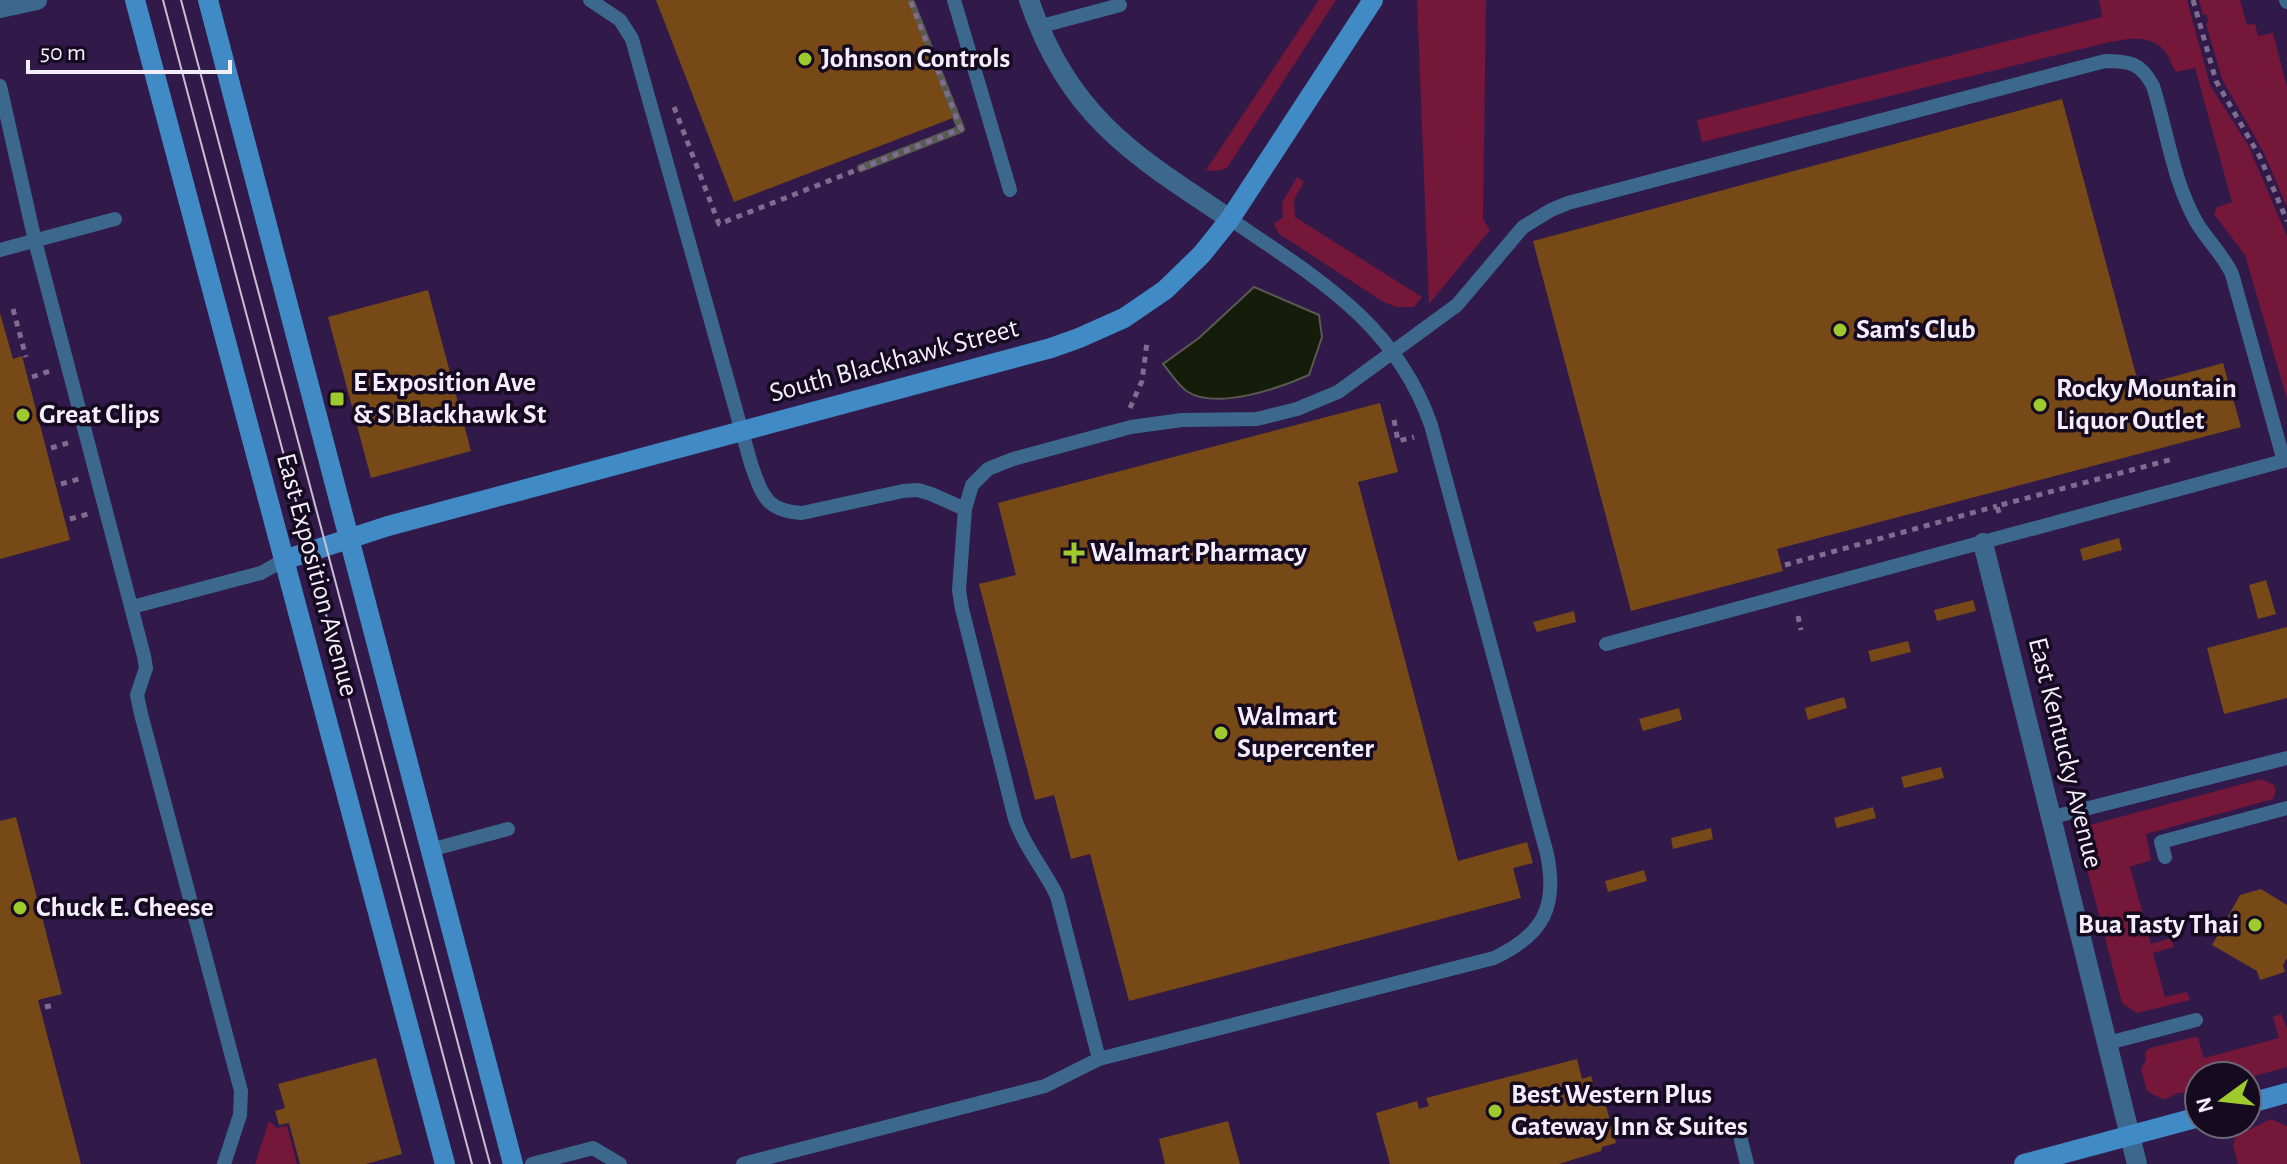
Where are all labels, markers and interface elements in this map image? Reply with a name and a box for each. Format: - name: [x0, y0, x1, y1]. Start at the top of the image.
- scale bar: [28, 24, 230, 74]
- text: 50 m: [40, 41, 86, 65]
- place label: Johnson Controls: [821, 45, 1010, 73]
- marker: Johnson Controls: [796, 50, 814, 68]
- street label: South Blackhawk Street: [766, 314, 1022, 408]
- place label: Sam's Club: [1856, 316, 1976, 344]
- marker: Sam's Club: [1831, 321, 1849, 339]
- place label: E Exposition Ave & S Blackhawk St: [353, 369, 547, 429]
- place label: Rocky Mountain Liquor Outlet: [2056, 375, 2237, 435]
- marker: E Exposition Ave & S Blackhawk St: [328, 390, 346, 408]
- marker: Rocky Mountain Liquor Outlet: [2031, 396, 2049, 414]
- place label: Great Clips: [39, 401, 160, 429]
- marker: Great Clips: [14, 406, 32, 424]
- street label: East Exposition Avenue: [271, 450, 363, 700]
- place label: Walmart Pharmacy: [1090, 539, 1307, 567]
- marker: Walmart Pharmacy: [1065, 544, 1083, 562]
- street label: East Kentucky Avenue: [2023, 635, 2107, 871]
- place label: Walmart Supercenter: [1237, 703, 1374, 763]
- marker: Walmart Supercenter: [1212, 724, 1230, 742]
- place label: Chuck E. Cheese: [36, 894, 214, 922]
- marker: Chuck E. Cheese: [11, 899, 29, 917]
- place label: Bua Tasty Thai: [2078, 911, 2239, 939]
- marker: Bua Tasty Thai: [2246, 916, 2264, 934]
- north arrow: [2183, 1060, 2263, 1140]
- place label: Best Western Plus Gateway Inn & Suites: [1511, 1081, 1748, 1141]
- text: N: [2192, 1095, 2217, 1115]
- marker: Best Western Plus Gateway Inn & Suites: [1486, 1102, 1504, 1120]

